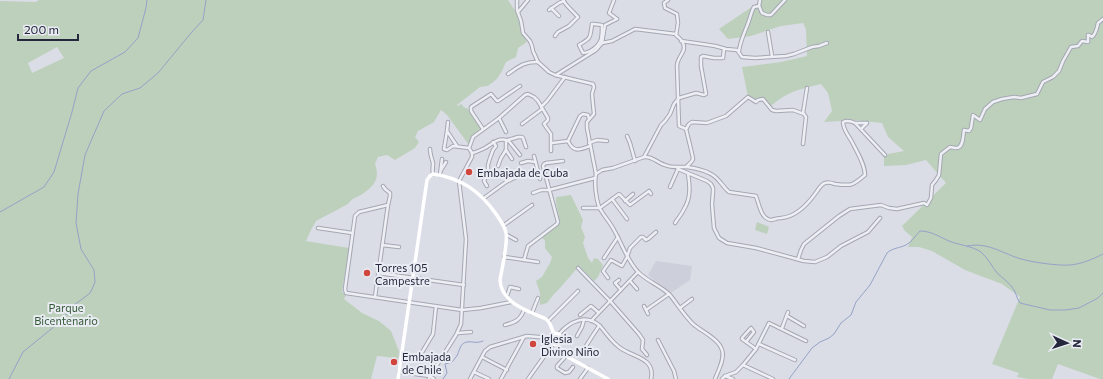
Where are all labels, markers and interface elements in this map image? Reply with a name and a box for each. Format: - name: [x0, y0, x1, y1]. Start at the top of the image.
- scale bar: [18, 16, 78, 42]
- text: 200 m: [24, 22, 59, 36]
- place label: Embajada de Cuba: [477, 166, 568, 179]
- marker: Embajada de Cuba: [464, 167, 474, 177]
- place label: Torres 105 Campestre: [375, 261, 430, 287]
- marker: Torres 105 Campestre: [362, 268, 372, 278]
- park label: Parque Bicentenario: [34, 301, 98, 327]
- north arrow: [1047, 323, 1087, 363]
- place label: Iglesia Divino Niño: [541, 332, 600, 358]
- marker: Iglesia Divino Niño: [528, 339, 538, 349]
- text: N: [1071, 339, 1084, 348]
- place label: Embajada de Chile: [402, 350, 451, 376]
- marker: Embajada de Chile: [389, 357, 399, 367]

